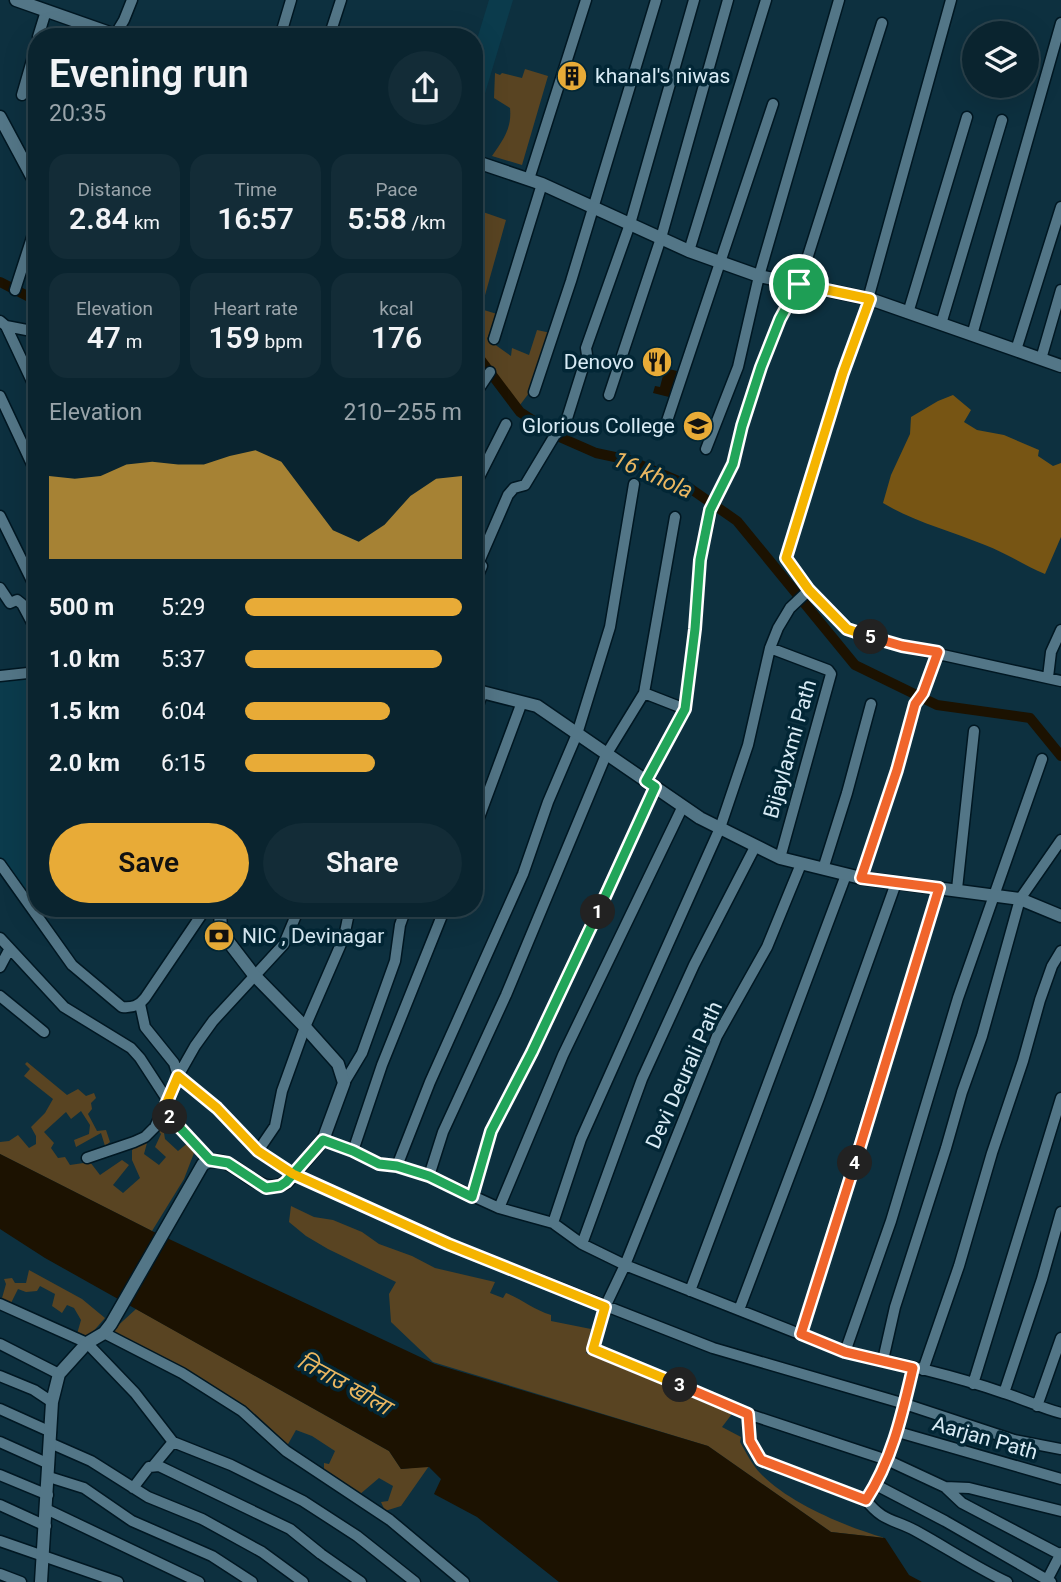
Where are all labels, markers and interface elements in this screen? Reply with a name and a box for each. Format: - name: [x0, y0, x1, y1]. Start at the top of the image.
- map controls: [962, 21, 1039, 98]
- button: layers: [962, 21, 1039, 98]
- button: share: [388, 51, 462, 125]
- text: Evening run: [49, 52, 249, 96]
- building icon: khanal's niwas: [555, 59, 589, 93]
- place label: khanal's niwas: [595, 64, 730, 88]
- text: 20:35: [49, 100, 106, 127]
- text: Distance: [78, 178, 151, 201]
- text: Time: [234, 178, 277, 201]
- text: Pace: [375, 178, 418, 201]
- text: 2.84: [69, 201, 129, 236]
- text: 16:57: [217, 201, 294, 236]
- text: 5:58: [347, 201, 407, 236]
- text: km: [129, 211, 160, 234]
- text: /km: [407, 211, 446, 234]
- pin: [769, 254, 829, 314]
- icon: arrive: [780, 265, 818, 303]
- text: Elevation: [76, 297, 153, 320]
- text: Heart rate: [213, 297, 298, 320]
- text: kcal: [379, 297, 414, 320]
- text: 47: [87, 320, 121, 355]
- text: 159: [208, 320, 260, 355]
- text: 176: [371, 320, 422, 355]
- text: m: [121, 330, 142, 353]
- text: bpm: [260, 330, 303, 353]
- restaurant icon: Denovo: [640, 345, 674, 379]
- place label: Denovo: [564, 350, 634, 374]
- text: Elevation: [49, 399, 142, 426]
- text: 210–255 m: [343, 399, 462, 426]
- school or university icon: Glorious College: [681, 409, 715, 443]
- place label: Glorious College: [522, 414, 675, 438]
- water label: 16 khola: [609, 445, 697, 505]
- text: 500 m: [49, 594, 114, 621]
- text: 5:29: [161, 594, 205, 621]
- pin: 5: [854, 620, 888, 654]
- text: 5: [865, 625, 876, 648]
- text: 1.0 km: [49, 646, 120, 673]
- text: 5:37: [161, 646, 205, 673]
- street label: Bijaylaxmi Path: [759, 677, 821, 821]
- text: 1.5 km: [49, 698, 120, 725]
- text: 6:04: [161, 698, 205, 725]
- text: 2.0 km: [49, 750, 120, 777]
- text: 6:15: [161, 750, 205, 777]
- button: Save: [49, 823, 249, 903]
- button: Share: [263, 823, 462, 903]
- pin: 1: [580, 894, 616, 930]
- text: 1: [592, 900, 603, 923]
- bank icon: NIC , Devinagar: [202, 919, 236, 953]
- place label: NIC , Devinagar: [242, 924, 384, 948]
- street label: Devi Deurali Path: [641, 998, 727, 1152]
- pin: 2: [152, 1100, 188, 1134]
- text: 2: [164, 1105, 175, 1128]
- pin: 4: [838, 1146, 872, 1180]
- text: 4: [849, 1151, 860, 1174]
- water label: तिनाउ खोला: [293, 1347, 399, 1423]
- pin: 3: [662, 1368, 698, 1402]
- text: 3: [674, 1373, 685, 1396]
- street label: Aarjan Path: [930, 1412, 1040, 1464]

